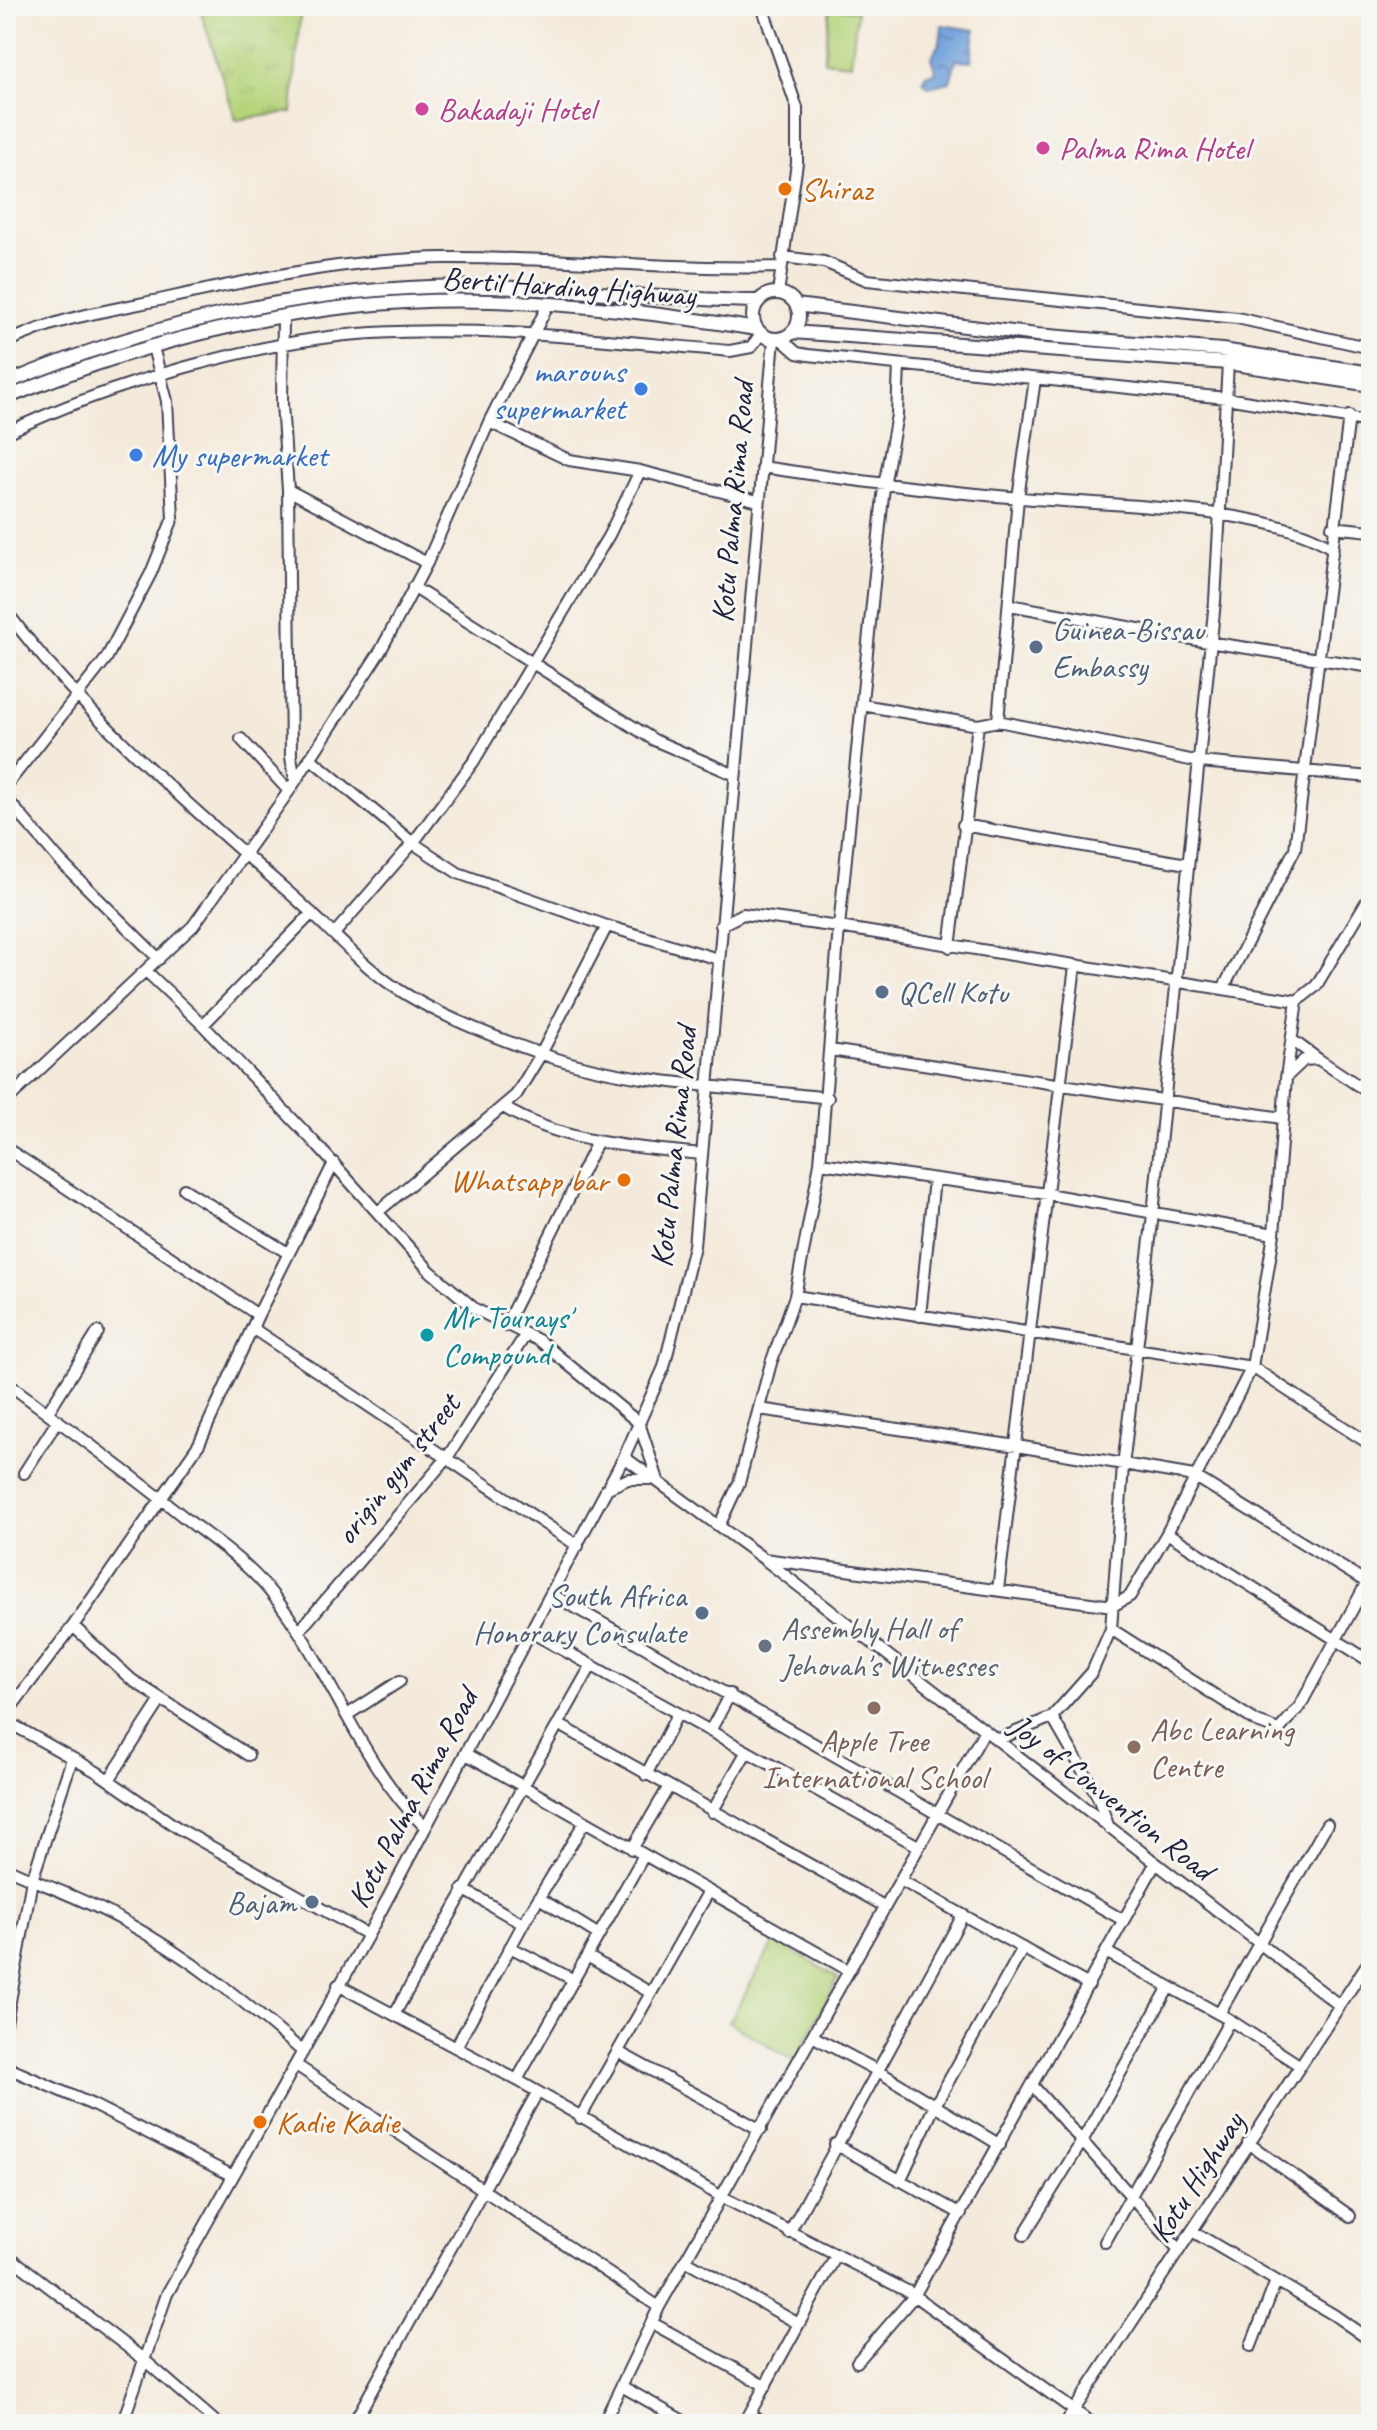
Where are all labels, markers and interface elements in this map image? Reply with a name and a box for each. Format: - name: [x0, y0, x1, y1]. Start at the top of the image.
- place label: Bakadaji Hotel: [438, 89, 600, 130]
- marker: Bakadaji Hotel: [413, 100, 431, 118]
- place label: Palma Rima Hotel: [1059, 128, 1255, 169]
- marker: Palma Rima Hotel: [1034, 139, 1052, 157]
- place label: Shiraz: [801, 169, 874, 210]
- marker: Shiraz: [776, 180, 794, 198]
- street label: Bertil Harding Highway: [441, 257, 699, 316]
- place label: marouns supermarket: [493, 351, 628, 429]
- street label: Kotu Palma Rima Road: [702, 374, 764, 624]
- marker: marouns supermarket: [632, 380, 650, 398]
- place label: My supermarket: [152, 435, 331, 476]
- marker: My supermarket: [127, 446, 145, 464]
- place label: Guinea-Bissau Embassy: [1052, 609, 1206, 687]
- marker: Guinea-Bissau Embassy: [1027, 638, 1045, 656]
- place label: QCell Kotu: [898, 972, 1010, 1013]
- marker: QCell Kotu: [873, 983, 891, 1001]
- street label: Kotu Palma Rima Road: [640, 1019, 707, 1269]
- place label: Whatsapp bar: [450, 1160, 611, 1201]
- marker: Whatsapp bar: [615, 1171, 633, 1189]
- place label: Mr Tourays' Compound: [443, 1297, 577, 1375]
- marker: Mr Tourays' Compound: [418, 1326, 436, 1344]
- street label: origin gym street: [326, 1383, 471, 1553]
- place label: South Africa Honorary Consulate: [473, 1575, 689, 1653]
- marker: South Africa Honorary Consulate: [693, 1604, 711, 1622]
- place label: Assembly Hall of Jehovah's Witnesses: [779, 1608, 999, 1686]
- marker: Assembly Hall of Jehovah's Witnesses: [756, 1637, 774, 1655]
- street label: Kotu Palma Rima Road: [338, 1677, 490, 1915]
- marker: Apple Tree International School: [865, 1699, 883, 1717]
- street label: Joy of Convention Road: [1000, 1704, 1226, 1893]
- place label: Abc Learning Centre: [1150, 1709, 1295, 1787]
- place label: Apple Tree International School: [762, 1720, 992, 1798]
- marker: Abc Learning Centre: [1125, 1738, 1143, 1756]
- place label: Bajam: [226, 1882, 298, 1923]
- marker: Bajam: [303, 1893, 321, 1911]
- place label: Kadie Kadie: [276, 2102, 402, 2143]
- street label: Kotu Highway: [1139, 2103, 1255, 2250]
- marker: Kadie Kadie: [251, 2113, 269, 2131]

